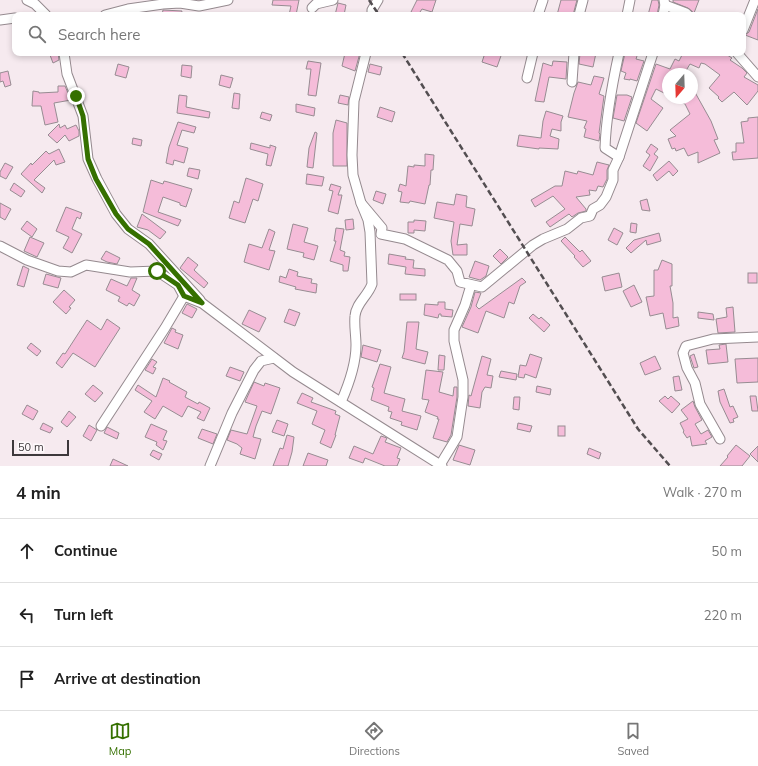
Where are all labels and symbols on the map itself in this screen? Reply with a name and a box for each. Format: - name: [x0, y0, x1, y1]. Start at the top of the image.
- north arrow: [662, 68, 698, 104]
- route end: [67, 87, 85, 105]
- route start: [148, 262, 166, 280]
- scale bar: [12, 438, 69, 457]

